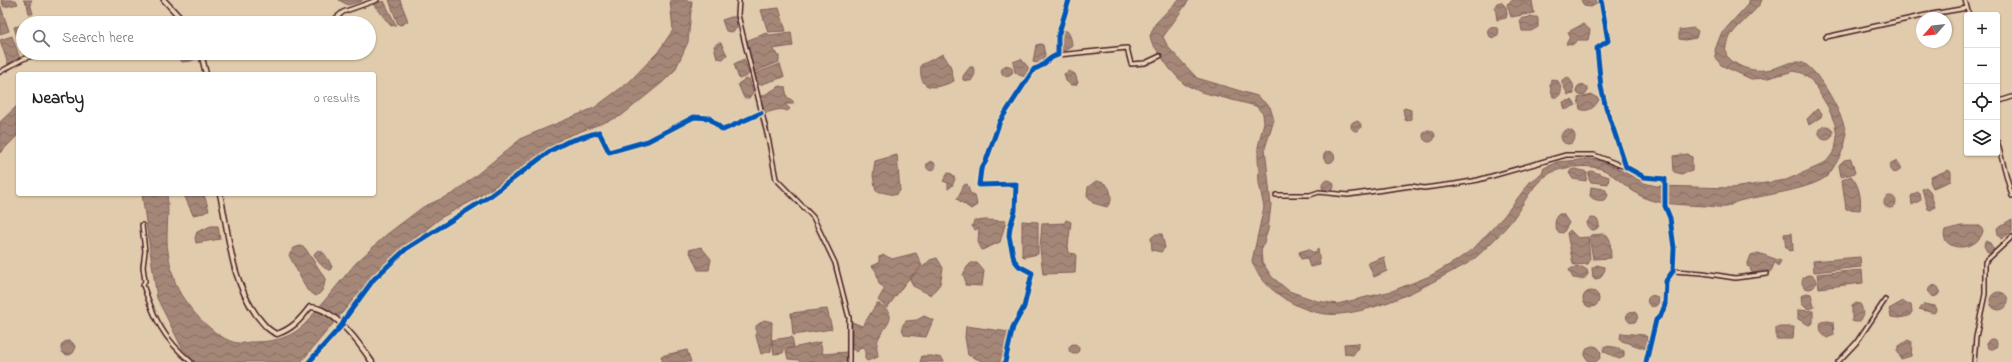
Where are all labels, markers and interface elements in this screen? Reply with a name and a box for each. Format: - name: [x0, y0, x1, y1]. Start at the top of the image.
- north arrow: [1916, 12, 1952, 48]
- map controls: [1964, 12, 2000, 156]
- button: +: [1964, 12, 2000, 48]
- search box: [16, 16, 376, 60]
- icon: search: [30, 27, 52, 49]
- text: Search here: [62, 27, 134, 49]
- button: −: [1964, 48, 2000, 84]
- button: locate: [1964, 84, 2000, 120]
- text: Nearby: [32, 86, 84, 111]
- text: 0 results: [314, 89, 360, 108]
- button: layers: [1964, 120, 2000, 156]

